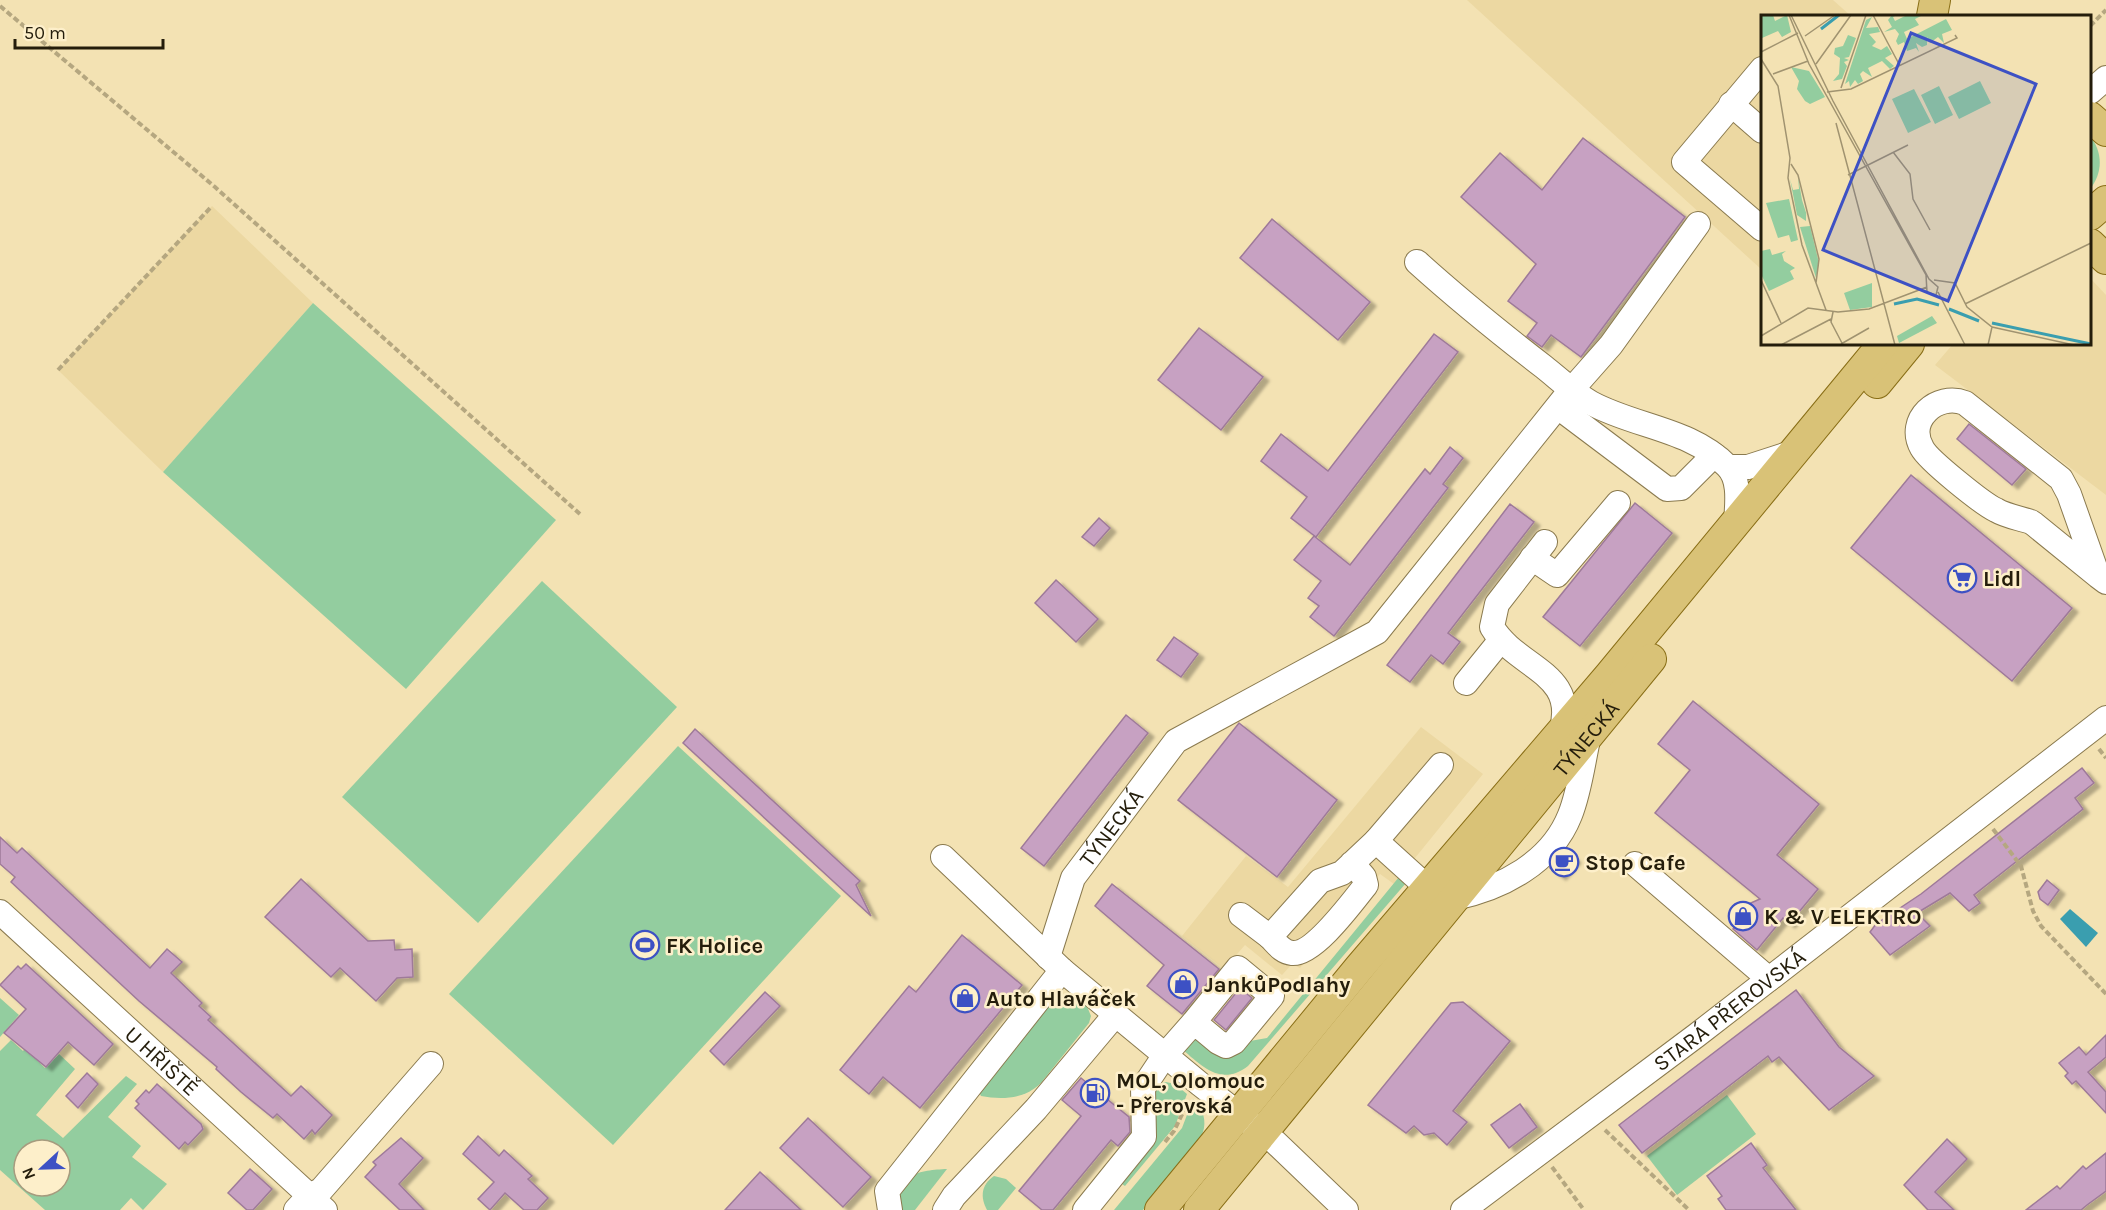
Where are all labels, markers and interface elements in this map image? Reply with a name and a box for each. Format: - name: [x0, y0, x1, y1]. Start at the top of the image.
- scale bar: [15, 12, 164, 50]
- inset map: [1761, 15, 2091, 345]
- text: 50 m: [24, 22, 66, 44]
- supermarket icon: Lidl: [1946, 562, 1978, 594]
- place label: Lidl: [1983, 566, 2021, 592]
- street label: TÝNECKÁ: [1548, 695, 1625, 782]
- street label: TÝNECKÁ: [1074, 783, 1149, 872]
- cafe icon: Stop Cafe: [1548, 846, 1580, 878]
- place label: Stop Cafe: [1585, 850, 1686, 876]
- shop icon: K & V ELEKTRO: [1727, 900, 1759, 932]
- place label: K & V ELEKTRO: [1764, 904, 1922, 930]
- sports icon: FK Holice: [629, 929, 661, 961]
- place label: FK Holice: [666, 933, 763, 959]
- street label: STARÁ PŘEROVSKÁ: [1649, 943, 1811, 1077]
- shop icon: JankůPodlahy: [1167, 968, 1199, 1000]
- place label: JankůPodlahy: [1204, 972, 1350, 998]
- shop icon: Auto Hlaváček: [949, 982, 981, 1014]
- place label: Auto Hlaváček: [986, 986, 1136, 1012]
- street label: U HŘIŠTĚ: [119, 1021, 204, 1102]
- place label: MOL, Olomouc - Přerovská: [1116, 1068, 1265, 1119]
- fuel station icon: MOL, Olomouc - Přerovská: [1079, 1077, 1111, 1109]
- north arrow: [12, 1138, 72, 1198]
- text: N: [18, 1165, 40, 1182]

